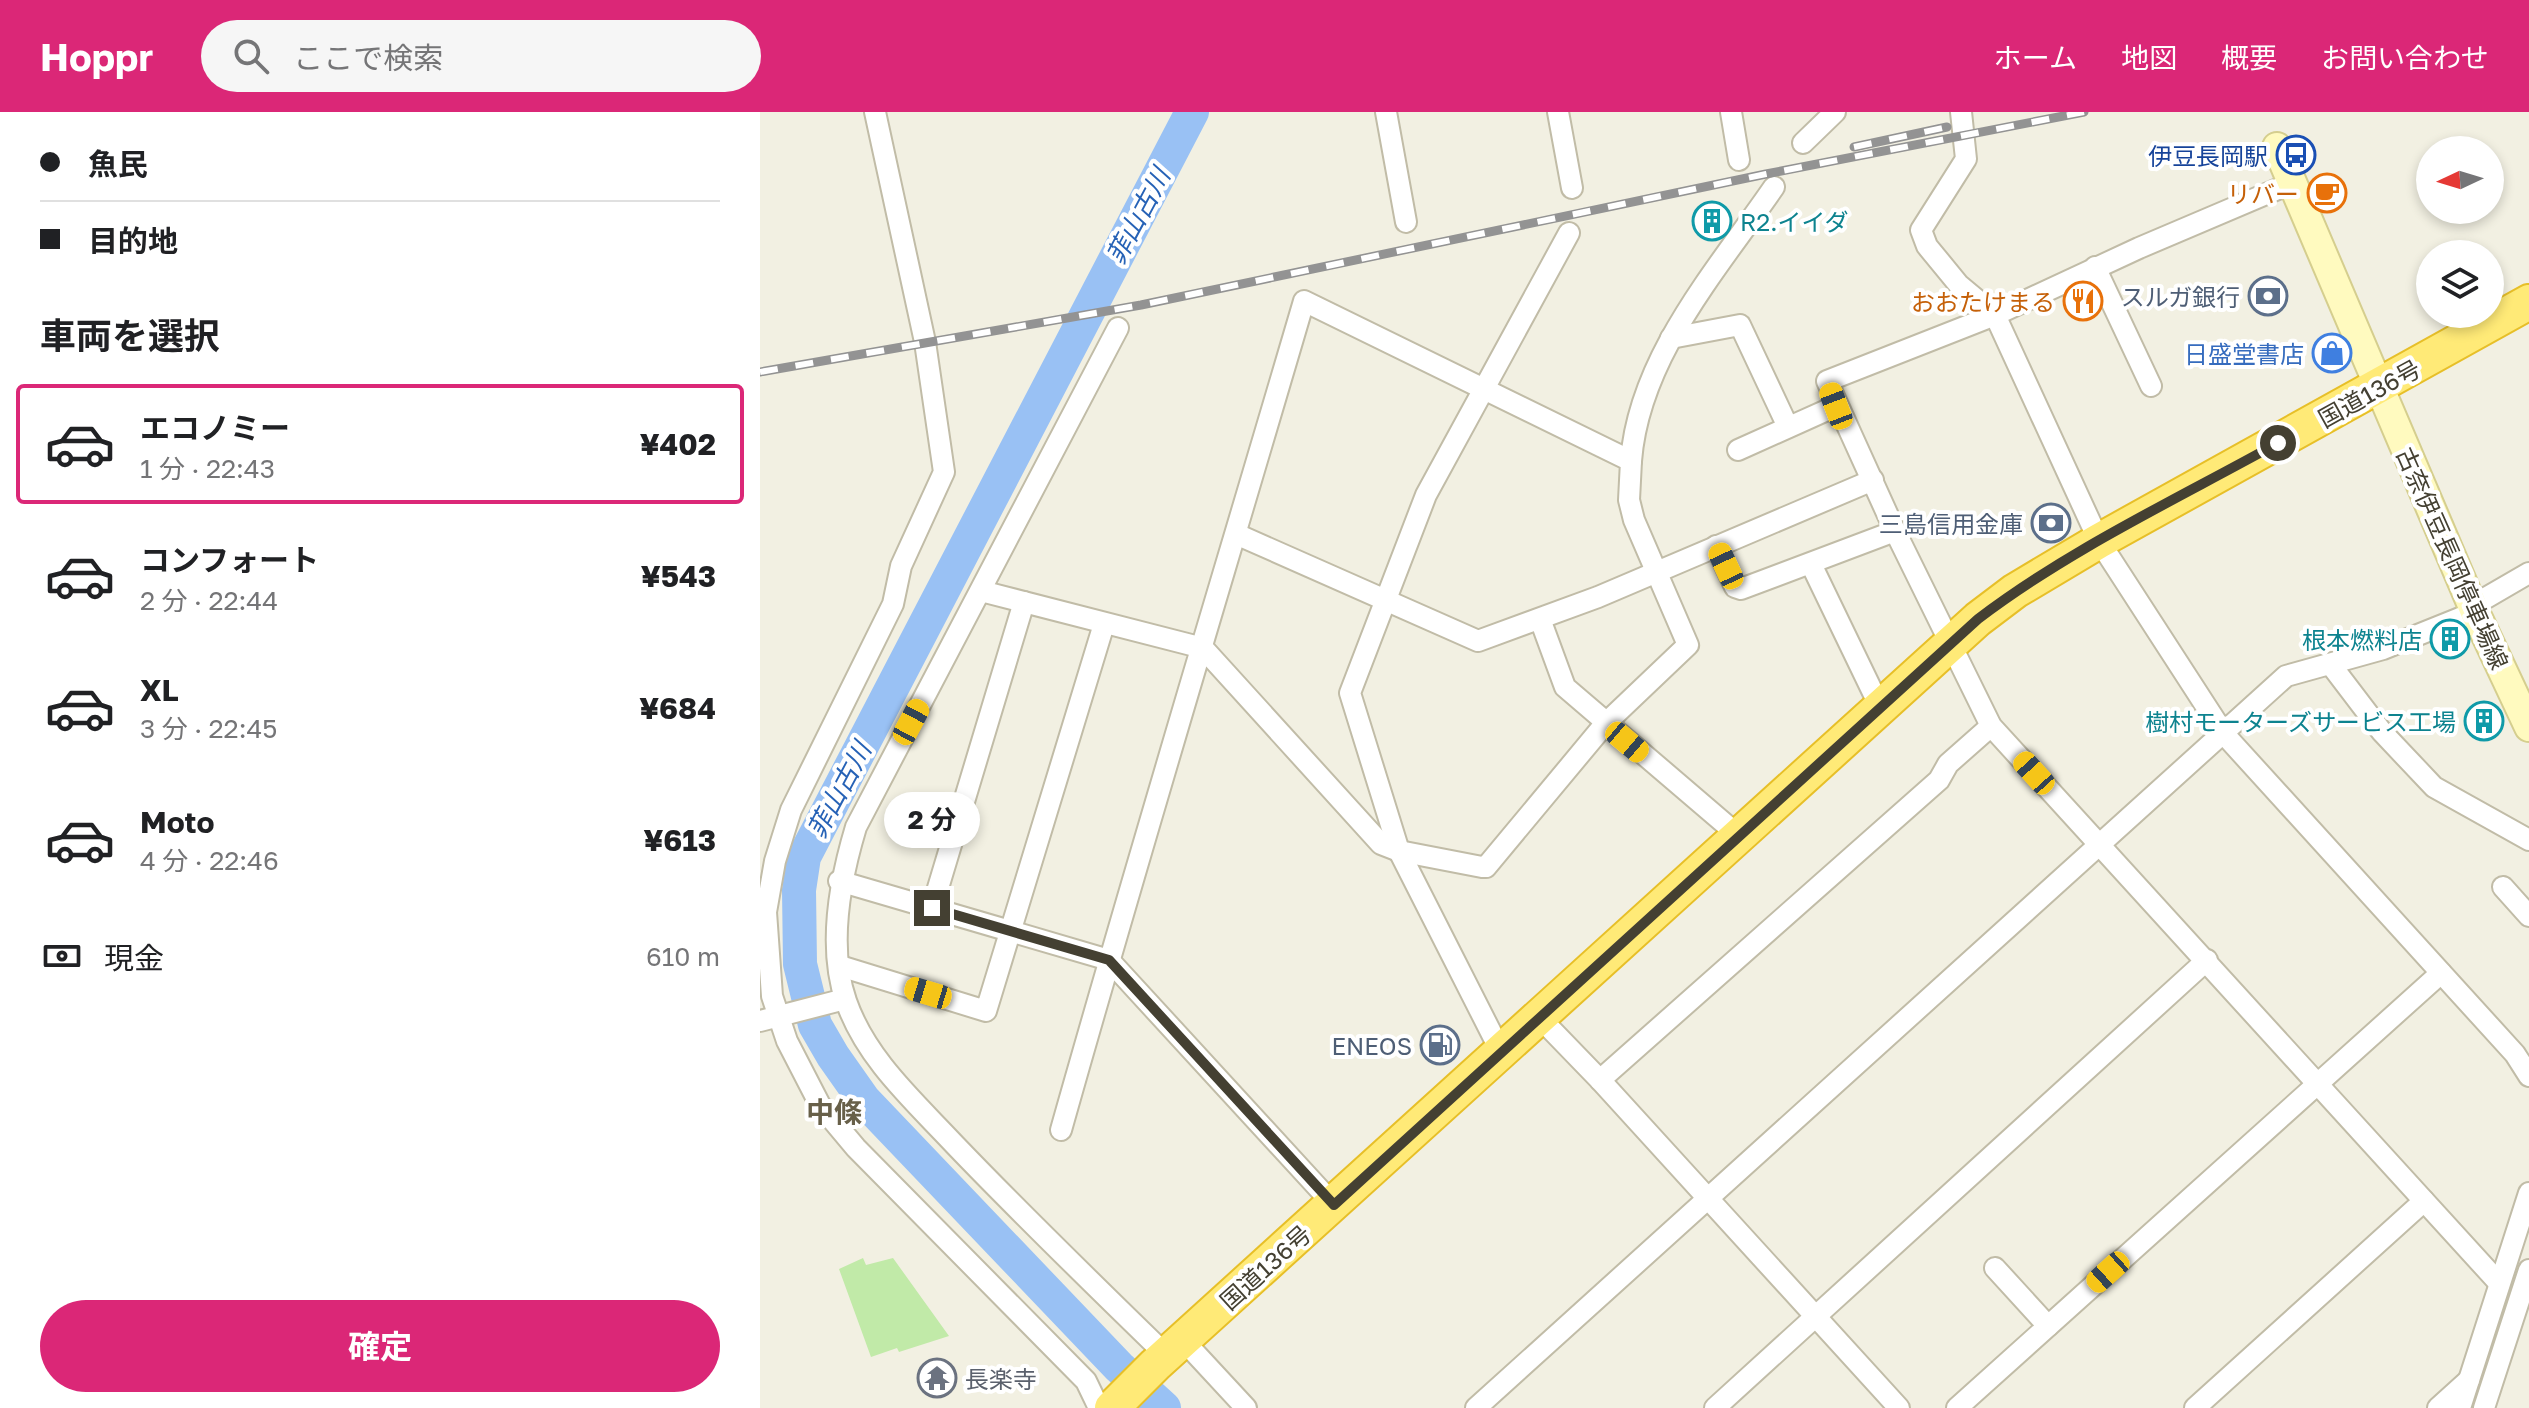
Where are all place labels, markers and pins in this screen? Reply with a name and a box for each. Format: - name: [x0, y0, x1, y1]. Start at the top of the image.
- bus stop icon: 伊豆長岡駅: [2275, 134, 2317, 176]
- place label: 伊豆長岡駅: [2148, 141, 2268, 170]
- cafe icon: リバー: [2306, 172, 2348, 214]
- place label: リバー: [2227, 179, 2299, 208]
- building icon: R2.イイダ: [1691, 200, 1733, 242]
- place label: R2.イイダ: [1740, 207, 1848, 236]
- bank icon: スルガ銀行: [2247, 275, 2289, 317]
- restaurant icon: おおたけまる: [2062, 280, 2104, 322]
- place label: スルガ銀行: [2121, 282, 2240, 311]
- place label: おおたけまる: [1911, 287, 2055, 316]
- shop icon: 日盛堂書店: [2311, 332, 2353, 374]
- place label: 日盛堂書店: [2184, 339, 2304, 368]
- bank icon: 三島信用金庫: [2030, 502, 2072, 544]
- place label: 三島信用金庫: [1879, 509, 2023, 538]
- building icon: 根本燃料店: [2429, 618, 2471, 660]
- place label: 根本燃料店: [2302, 625, 2422, 654]
- building icon: 樹村モーターズサービス工場: [2463, 700, 2505, 742]
- place label: 樹村モーターズサービス工場: [2145, 707, 2456, 736]
- fuel station icon: ENEOS: [1419, 1024, 1461, 1066]
- place label: ENEOS: [1331, 1031, 1412, 1060]
- temple icon: 長楽寺: [916, 1357, 958, 1399]
- place label: 長楽寺: [965, 1364, 1037, 1393]

